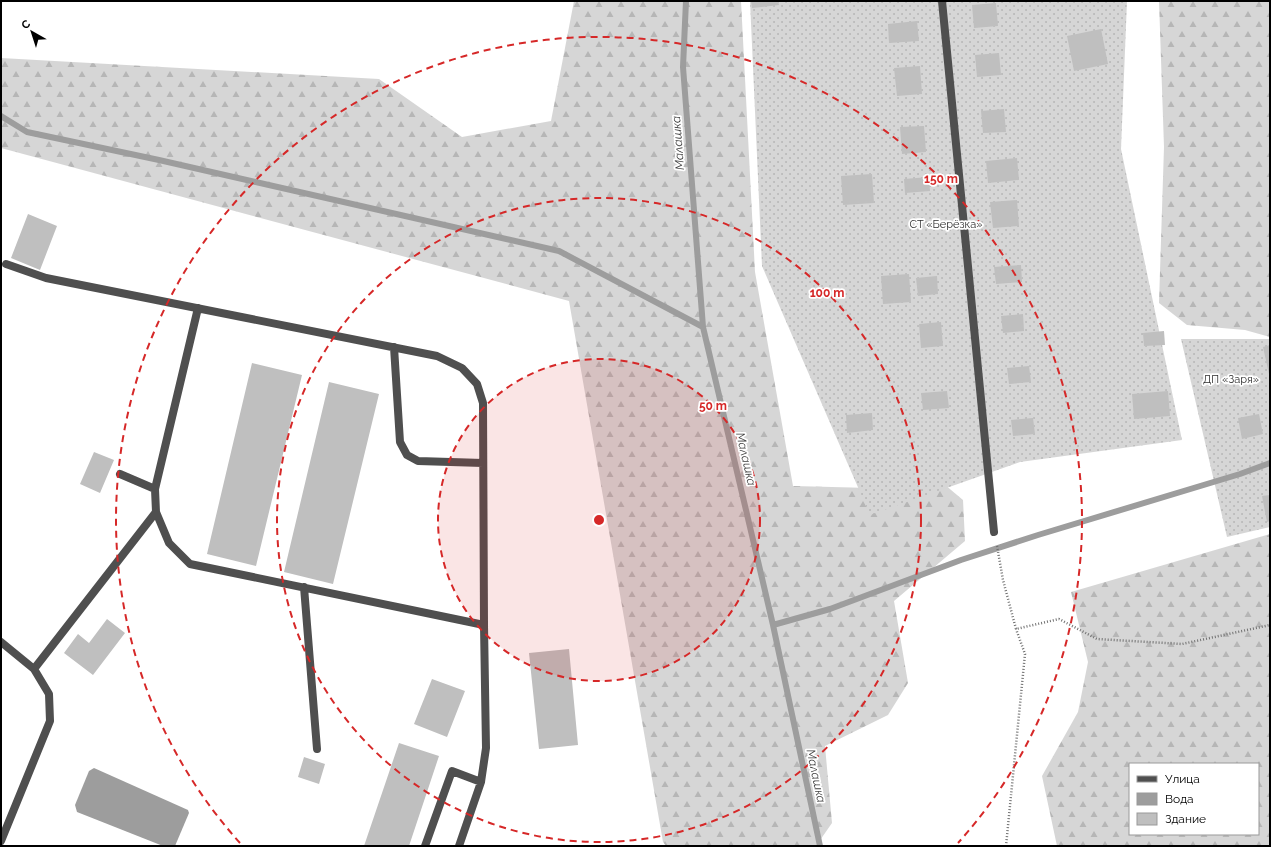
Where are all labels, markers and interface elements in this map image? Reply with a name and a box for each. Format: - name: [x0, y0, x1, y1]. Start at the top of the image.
- north arrow: [12, 12, 52, 52]
- text: С: [19, 17, 33, 32]
- water label: Малашка: [669, 115, 687, 171]
- text: 150 m: [924, 172, 958, 186]
- park label: СТ «Берёзка»: [910, 218, 982, 231]
- text: 100 m: [810, 286, 844, 300]
- park label: ДП «Заря»: [1203, 373, 1259, 386]
- text: 50 m: [699, 399, 727, 413]
- water label: Малашка: [733, 431, 759, 487]
- centre of rings: [592, 513, 606, 527]
- water label: Малашка: [804, 748, 828, 804]
- legend: [1129, 763, 1259, 835]
- text: Улица: [1165, 772, 1200, 786]
- text: Вода: [1165, 792, 1194, 806]
- text: Здание: [1165, 812, 1206, 826]

